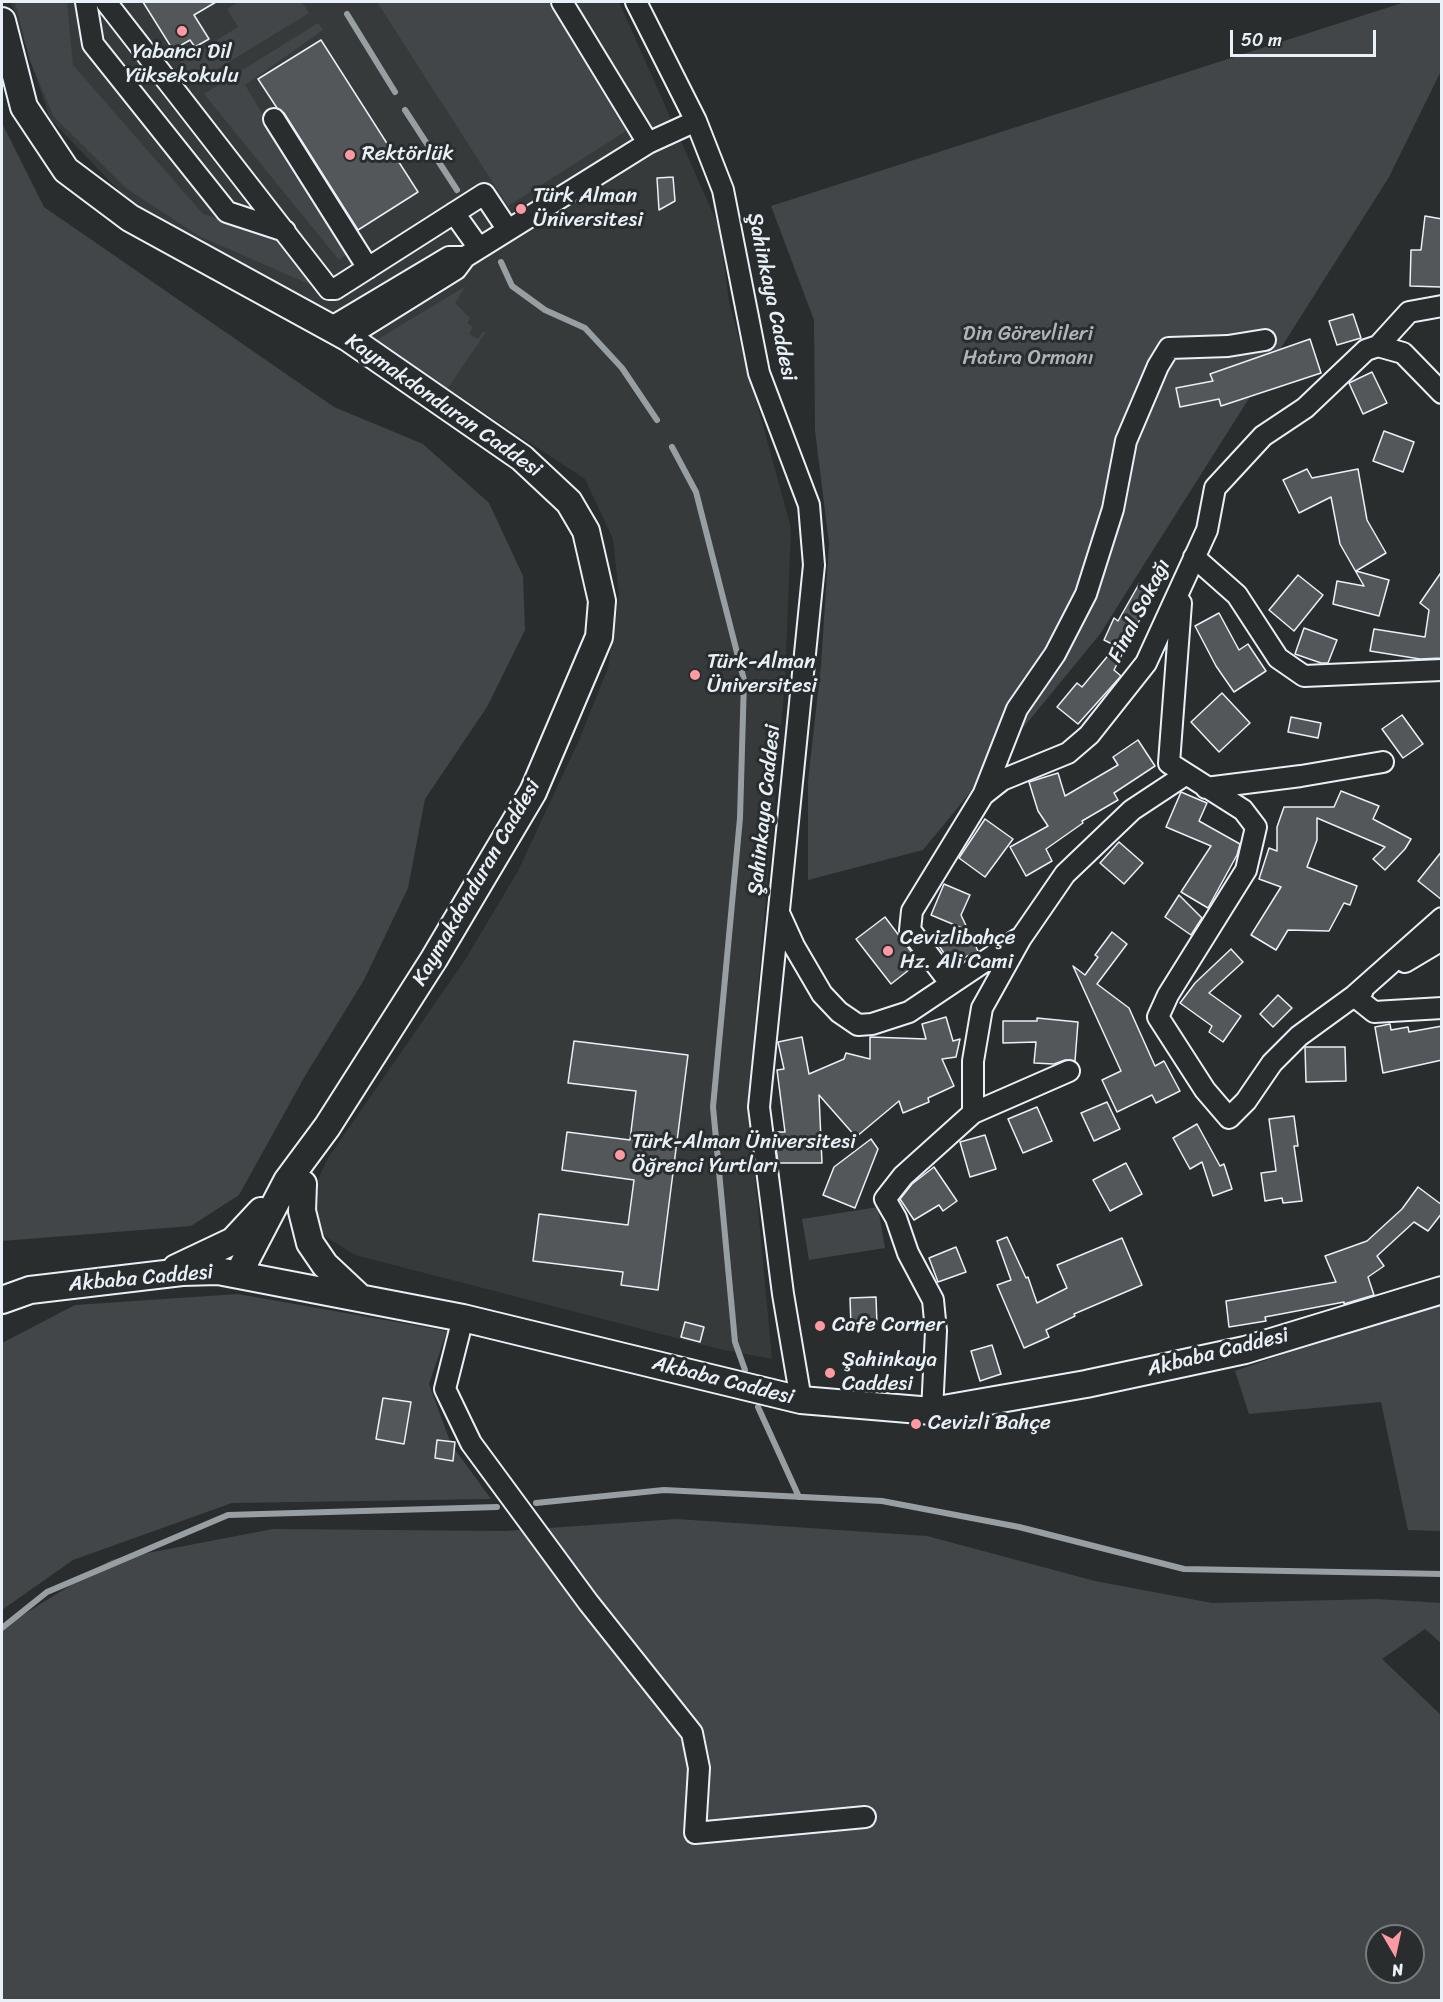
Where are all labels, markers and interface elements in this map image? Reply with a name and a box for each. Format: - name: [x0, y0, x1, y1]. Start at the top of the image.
- scale bar: [1233, 18, 1378, 56]
- marker: Yabancı Dil Yüksekokulu: [175, 24, 189, 38]
- text: 50 m: [1241, 24, 1282, 56]
- place label: Yabancı Dil Yüksekokulu: [125, 40, 239, 90]
- place label: Rektörlük: [362, 142, 454, 168]
- marker: Rektörlük: [343, 148, 357, 162]
- place label: Türk Alman Üniversitesi: [533, 184, 643, 234]
- marker: Türk Alman Üniversitesi: [514, 202, 528, 216]
- street label: Şahinkaya Caddesi: [741, 211, 801, 383]
- park label: Din Görevlileri Hatıra Ormanı: [962, 322, 1094, 372]
- street label: Kaymakdonduran Caddesi: [340, 329, 546, 483]
- street label: Final Sokağı: [1103, 555, 1177, 667]
- place label: Türk-Alman Üniversitesi: [707, 650, 817, 700]
- marker: Türk-Alman Üniversitesi: [688, 668, 702, 682]
- street label: Şahinkaya Caddesi: [744, 723, 786, 897]
- street label: Kaymakdonduran Caddesi: [408, 775, 546, 991]
- place label: Cevizlibahçe Hz. Ali Cami: [900, 926, 1016, 976]
- marker: Cevizlibahçe Hz. Ali Cami: [881, 944, 895, 958]
- place label: Türk-Alman Üniversitesi Öğrenci Yurtları: [632, 1130, 856, 1180]
- marker: Türk-Alman Üniversitesi Öğrenci Yurtları: [613, 1148, 627, 1162]
- street label: Akbaba Caddesi: [68, 1260, 214, 1298]
- place label: Cafe Corner: [832, 1313, 944, 1339]
- marker: Cafe Corner: [813, 1319, 827, 1333]
- street label: Akbaba Caddesi: [1145, 1323, 1291, 1383]
- place label: Şahinkaya Caddesi: [842, 1348, 937, 1398]
- street label: Akbaba Caddesi: [650, 1351, 796, 1411]
- marker: Şahinkaya Caddesi: [823, 1366, 837, 1380]
- place label: Cevizli Bahçe: [928, 1411, 1051, 1437]
- marker: Cevizli Bahçe: [909, 1417, 923, 1431]
- north arrow: [1365, 1924, 1425, 1984]
- text: N: [1390, 1955, 1405, 1985]

